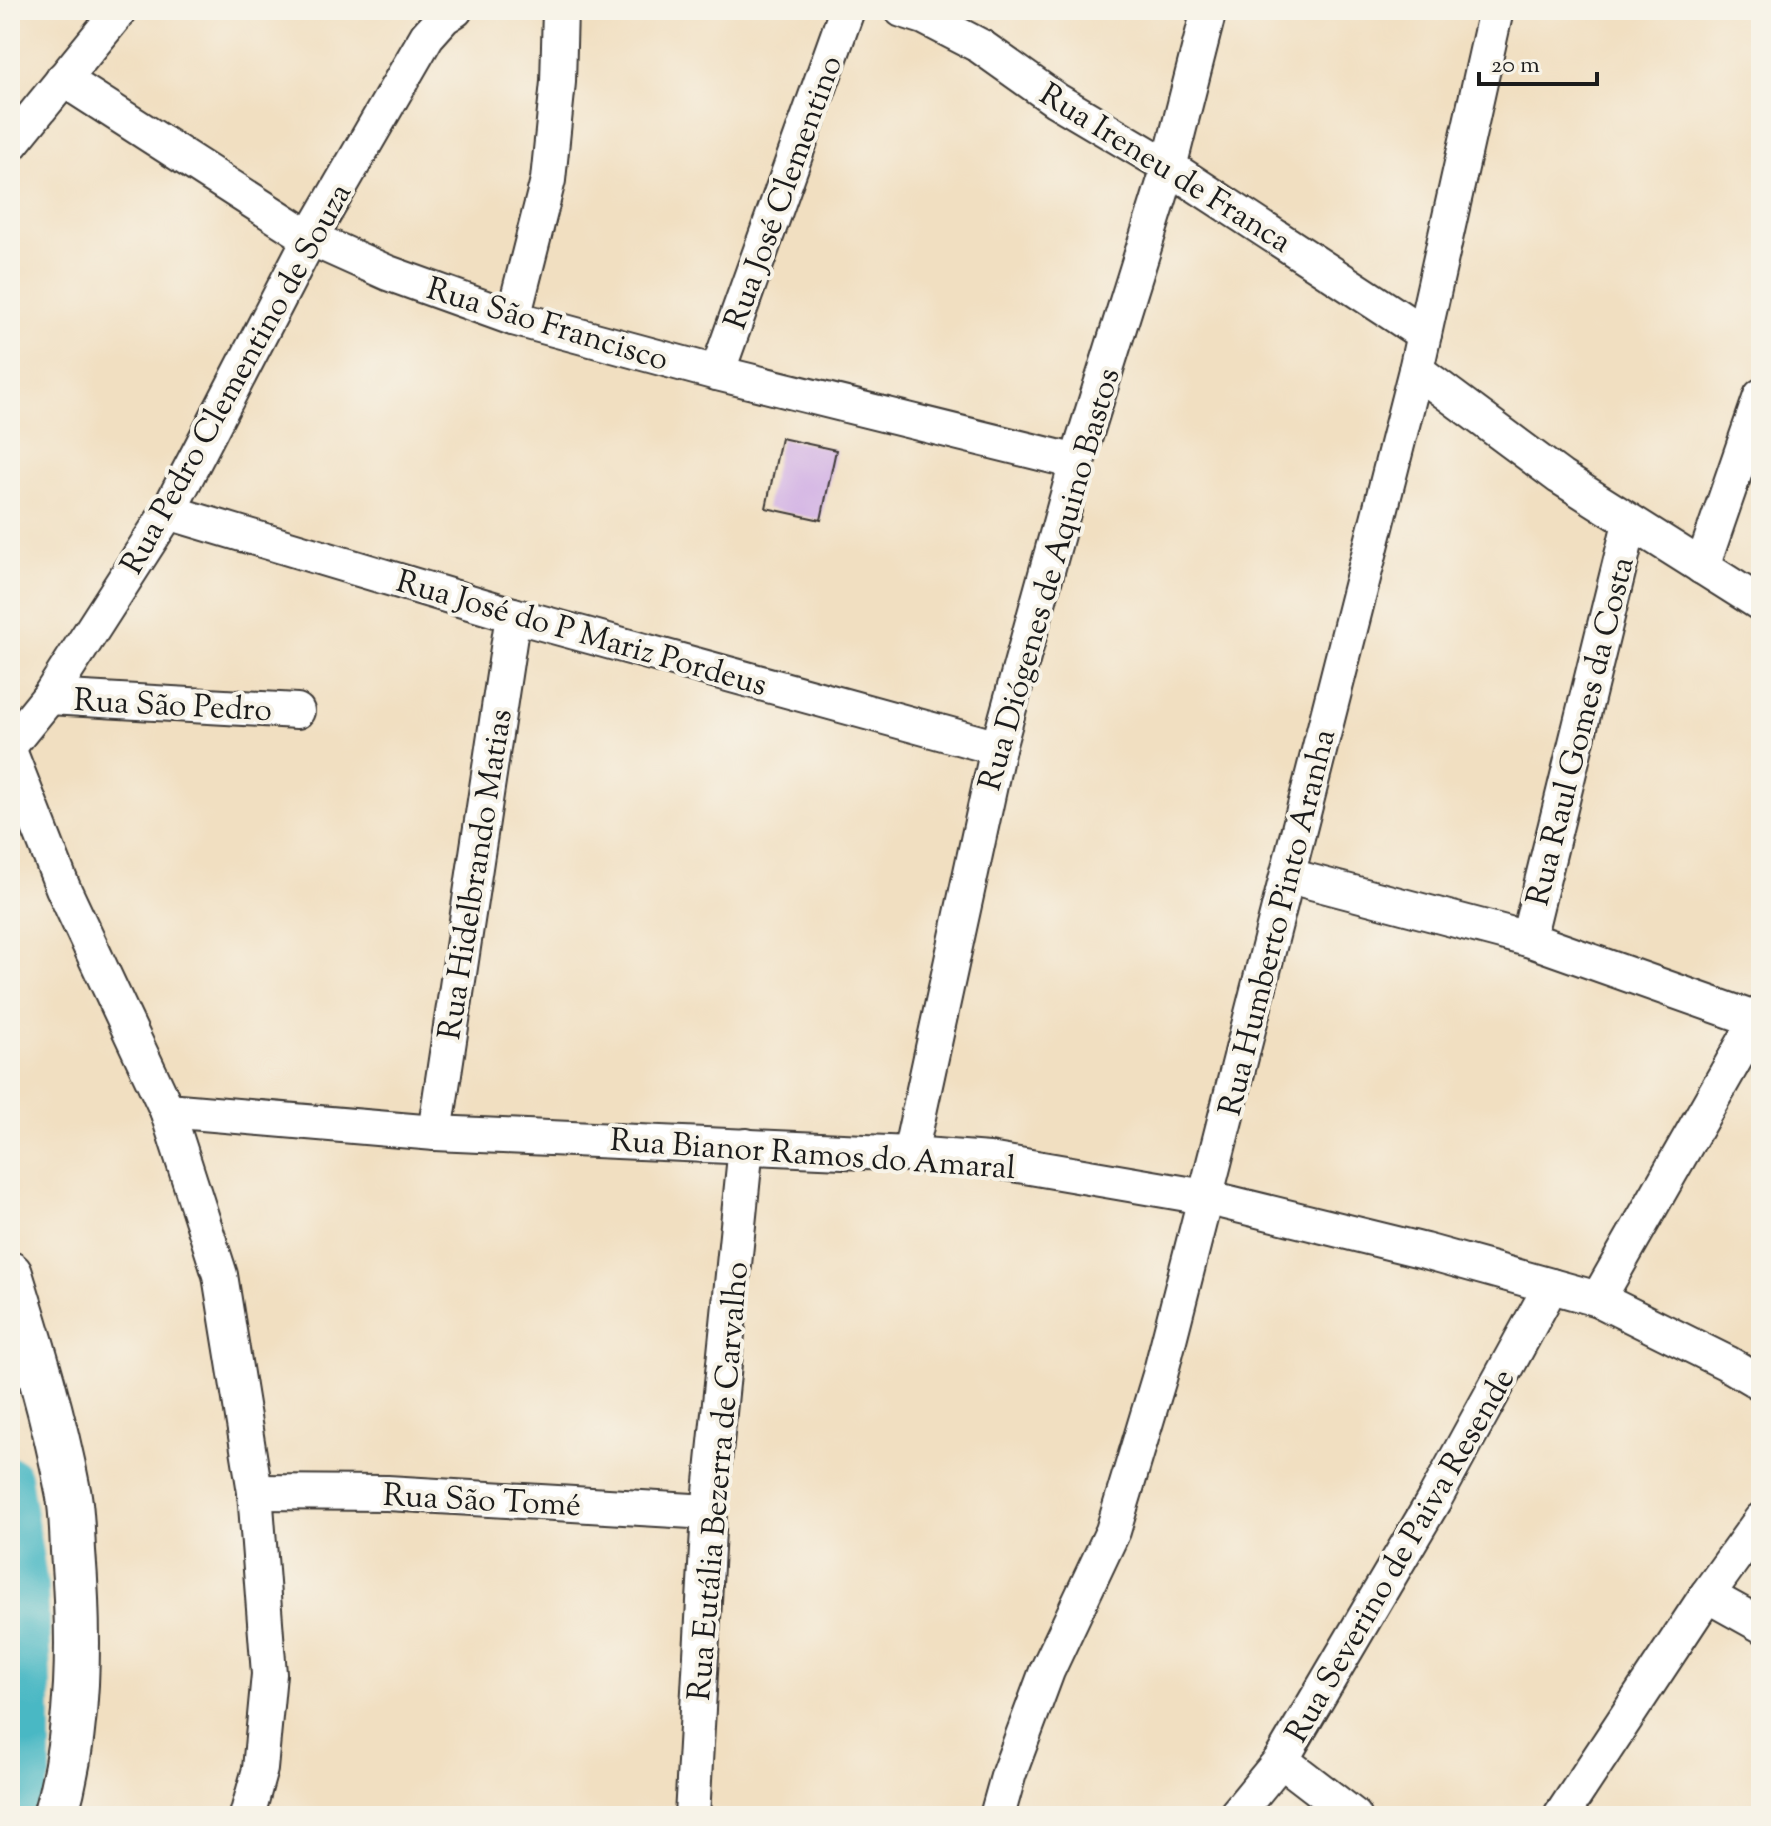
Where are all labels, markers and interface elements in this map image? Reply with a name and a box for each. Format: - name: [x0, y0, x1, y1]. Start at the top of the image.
- scale bar: [1479, 36, 1597, 86]
- text: 20 m: [1491, 49, 1540, 83]
- street label: Rua José Clementino: [714, 50, 856, 336]
- street label: Rua Ireneu de Franca: [1029, 73, 1300, 266]
- street label: Rua Pedro Clementino de Souza: [111, 175, 365, 583]
- street label: Rua São Francisco: [421, 267, 674, 384]
- street label: Rua Diógenes de Aquino Bastos: [968, 363, 1133, 796]
- street label: Rua Raul Gomes da Costa: [1516, 552, 1648, 911]
- street label: Rua José do P Mariz Pordeus: [390, 560, 772, 710]
- street label: Rua São Pedro: [72, 679, 273, 735]
- street label: Rua Hidelbrando Matias: [428, 706, 526, 1043]
- street label: Rua Humberto Pinto Aranha: [1209, 724, 1349, 1121]
- street label: Rua Bianor Ramos do Amaral: [609, 1119, 1017, 1193]
- street label: Rua Eutália Bezerra de Carvalho: [678, 1260, 762, 1703]
- street label: Rua Severino de Paiva Resende: [1275, 1361, 1528, 1752]
- street label: Rua São Tomé: [382, 1474, 582, 1530]

